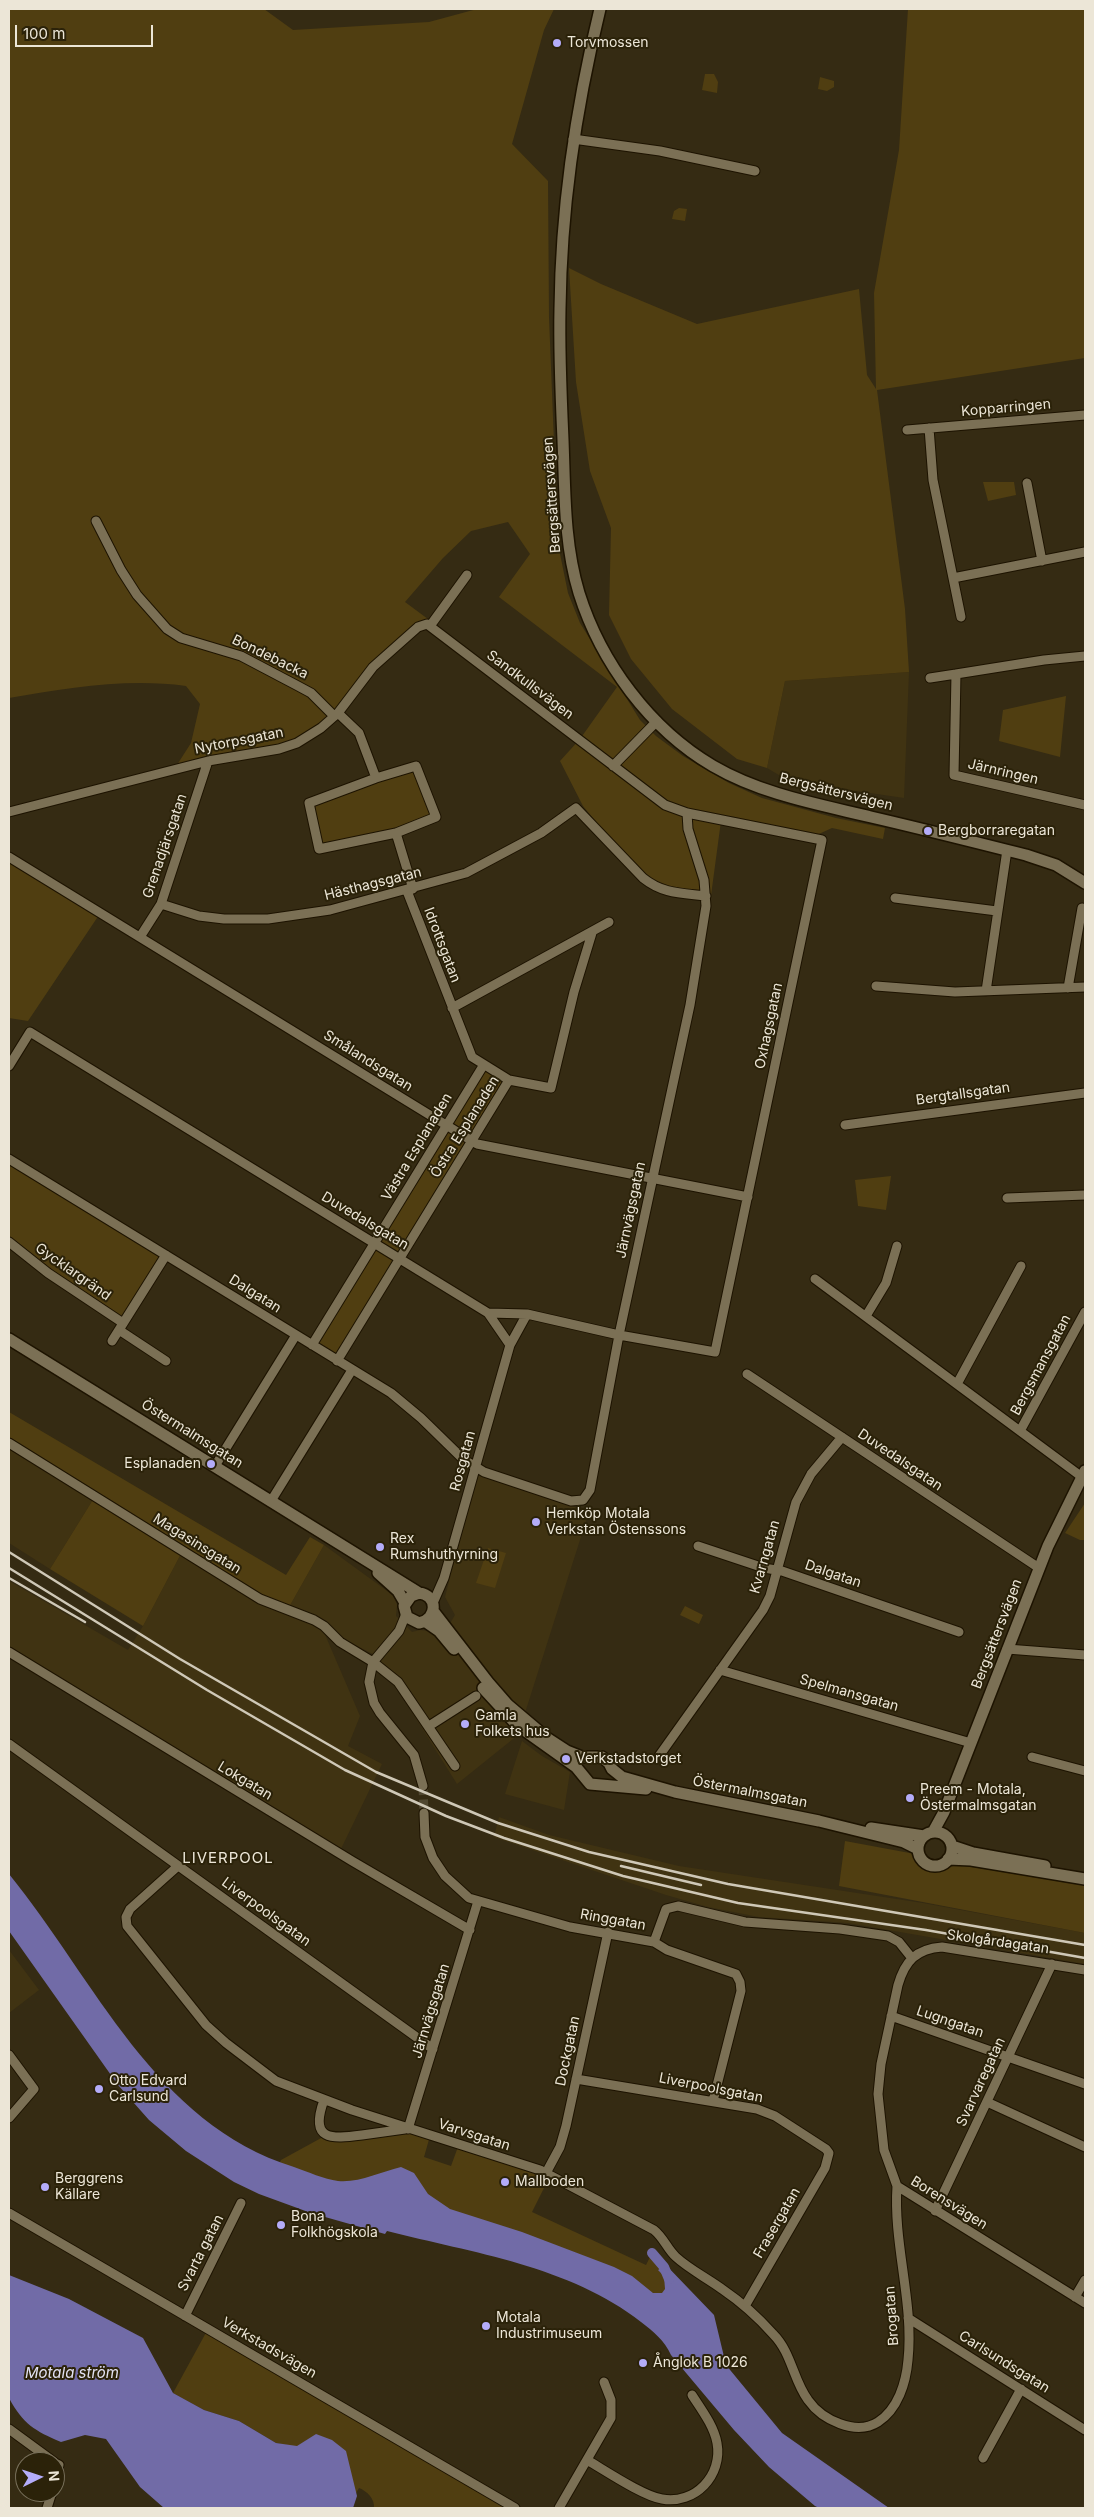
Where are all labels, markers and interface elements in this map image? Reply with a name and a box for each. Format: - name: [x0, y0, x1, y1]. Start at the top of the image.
- scale bar: [18, 15, 155, 47]
- text: 100 m: [23, 24, 65, 43]
- place label: Torvmossen: [567, 35, 649, 51]
- marker: Torvmossen: [551, 37, 563, 49]
- street label: Kopparringen: [960, 396, 1052, 420]
- street label: Bergsättersvägen: [540, 436, 564, 554]
- street label: Bondebacka: [229, 631, 311, 683]
- street label: Sandkullsvägen: [483, 647, 577, 723]
- street label: Nytorpsgatan: [193, 724, 285, 758]
- street label: Järnringen: [966, 756, 1040, 788]
- street label: Bergsättersvägen: [778, 770, 894, 814]
- street label: Grenadjärsgatan: [139, 792, 191, 900]
- place label: Bergborraregatan: [938, 823, 1055, 839]
- marker: Bergborraregatan: [922, 825, 934, 837]
- street label: Hästhagsgatan: [323, 864, 423, 904]
- street label: Idrottsgatan: [420, 905, 464, 985]
- street label: Oxhagsgatan: [752, 981, 786, 1071]
- street label: Smålandsgatan: [320, 1027, 416, 1095]
- street label: Östra Esplanaden: [427, 1073, 503, 1181]
- street label: Bergtallsgatan: [915, 1079, 1011, 1109]
- street label: Västra Esplanaden: [378, 1090, 456, 1204]
- street label: Järnvägsgatan: [613, 1160, 649, 1260]
- street label: Duvedalsgatan: [318, 1188, 412, 1254]
- street label: Gycklargränd: [32, 1240, 114, 1304]
- street label: Dalgatan: [226, 1271, 284, 1317]
- street label: Bergsmansgatan: [1007, 1312, 1075, 1418]
- street label: Östermalmsgatan: [138, 1396, 246, 1472]
- street label: Duvedalsgatan: [854, 1425, 946, 1495]
- street label: Rosgatan: [447, 1429, 479, 1493]
- place label: Esplanaden: [124, 1456, 201, 1472]
- marker: Esplanaden: [205, 1458, 217, 1470]
- place label: Hemköp Motala Verkstan Östenssons: [546, 1506, 686, 1538]
- street label: Magasinsgatan: [150, 1510, 244, 1578]
- marker: Hemköp Motala Verkstan Östenssons: [530, 1516, 542, 1528]
- street label: Kvarngatan: [747, 1518, 783, 1596]
- place label: Rex Rumshuthyrning: [390, 1531, 498, 1564]
- marker: Rex Rumshuthyrning: [374, 1541, 386, 1553]
- street label: Dalgatan: [803, 1557, 863, 1591]
- street label: Bergsättersvägen: [968, 1577, 1026, 1691]
- street label: Spelmansgatan: [798, 1671, 900, 1715]
- place label: Gamla Folkets hus: [475, 1708, 550, 1740]
- marker: Gamla Folkets hus: [459, 1718, 471, 1730]
- place label: Verkstadstorget: [576, 1751, 681, 1767]
- marker: Verkstadstorget: [560, 1753, 572, 1765]
- street label: Lokgatan: [215, 1758, 275, 1804]
- street label: Östermalmsgatan: [691, 1773, 809, 1811]
- place label: Preem - Motala, Östermalmsgatan: [920, 1782, 1037, 1814]
- marker: Preem - Motala, Östermalmsgatan: [904, 1792, 916, 1804]
- district label: LIVERPOOL: [181, 1849, 275, 1867]
- street label: Liverpoolsgatan: [218, 1874, 314, 1950]
- street label: Ringgatan: [579, 1906, 647, 1934]
- street label: Skolgårdagatan: [946, 1926, 1050, 1958]
- street label: Järnvägsgatan: [409, 1962, 453, 2060]
- street label: Lugngatan: [914, 2003, 986, 2041]
- street label: Dockgatan: [552, 2014, 584, 2088]
- street label: Svarvaregatan: [953, 2035, 1009, 2129]
- street label: Liverpoolsgatan: [657, 2070, 765, 2106]
- place label: Otto Edvard Carlsund: [109, 2073, 187, 2106]
- marker: Otto Edvard Carlsund: [93, 2083, 105, 2095]
- street label: Varvsgatan: [436, 2115, 512, 2155]
- place label: Berggrens Källare: [55, 2171, 123, 2204]
- street label: Borensvägen: [908, 2173, 990, 2233]
- place label: Mallboden: [515, 2174, 584, 2190]
- marker: Mallboden: [499, 2176, 511, 2188]
- marker: Berggrens Källare: [39, 2181, 51, 2193]
- street label: Frasergatan: [750, 2185, 804, 2261]
- place label: Bona Folkhögskola: [291, 2209, 378, 2242]
- street label: Svarta gatan: [174, 2212, 228, 2294]
- marker: Bona Folkhögskola: [275, 2219, 287, 2231]
- street label: Brogatan: [882, 2286, 902, 2346]
- place label: Motala Industrimuseum: [496, 2310, 602, 2342]
- street label: Verkstadsvägen: [219, 2314, 319, 2382]
- marker: Motala Industrimuseum: [480, 2320, 492, 2332]
- street label: Carlsundsgatan: [955, 2327, 1053, 2397]
- place label: Ånglok B 1026: [653, 2355, 748, 2371]
- marker: Ånglok B 1026: [637, 2357, 649, 2369]
- water label: Motala ström: [25, 2364, 119, 2382]
- north arrow: [15, 2452, 65, 2502]
- text: N: [46, 2470, 63, 2482]

